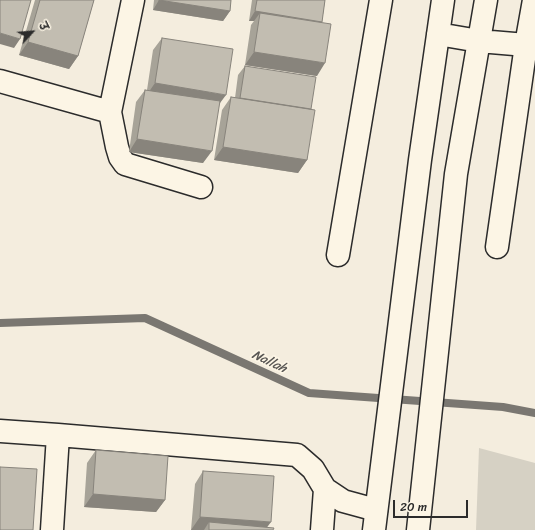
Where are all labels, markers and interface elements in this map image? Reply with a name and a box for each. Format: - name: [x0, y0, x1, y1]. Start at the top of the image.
- north arrow: [12, 12, 52, 52]
- text: उ: [33, 19, 53, 34]
- water label: Nallah: [249, 347, 289, 377]
- scale bar: [395, 492, 470, 518]
- text: 20 m: [400, 496, 427, 518]

